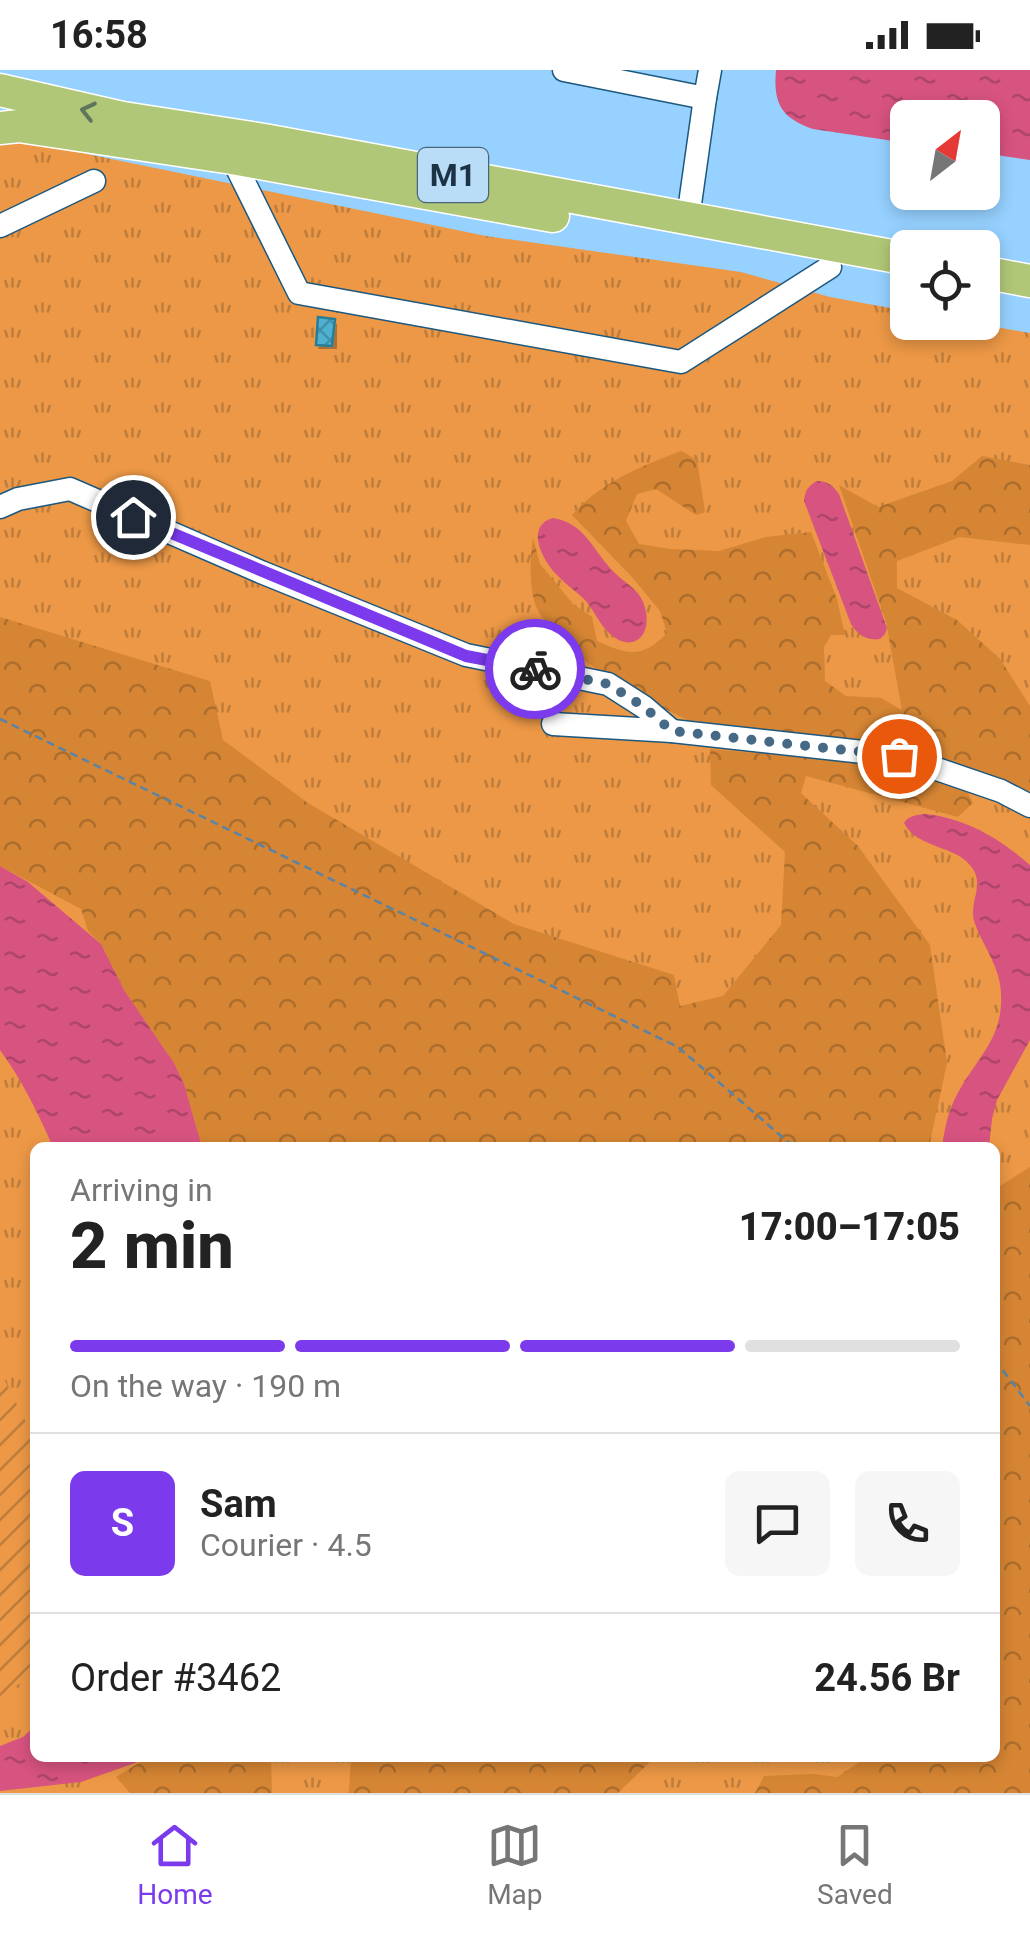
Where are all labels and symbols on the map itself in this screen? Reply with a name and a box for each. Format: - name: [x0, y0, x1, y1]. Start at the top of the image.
- north arrow: [890, 100, 1000, 210]
- one-way arrow: [80, 101, 97, 122]
- road number: М1: [418, 148, 488, 202]
- pin: [91, 475, 176, 560]
- courier: [485, 619, 585, 719]
- pin: [857, 714, 942, 799]

